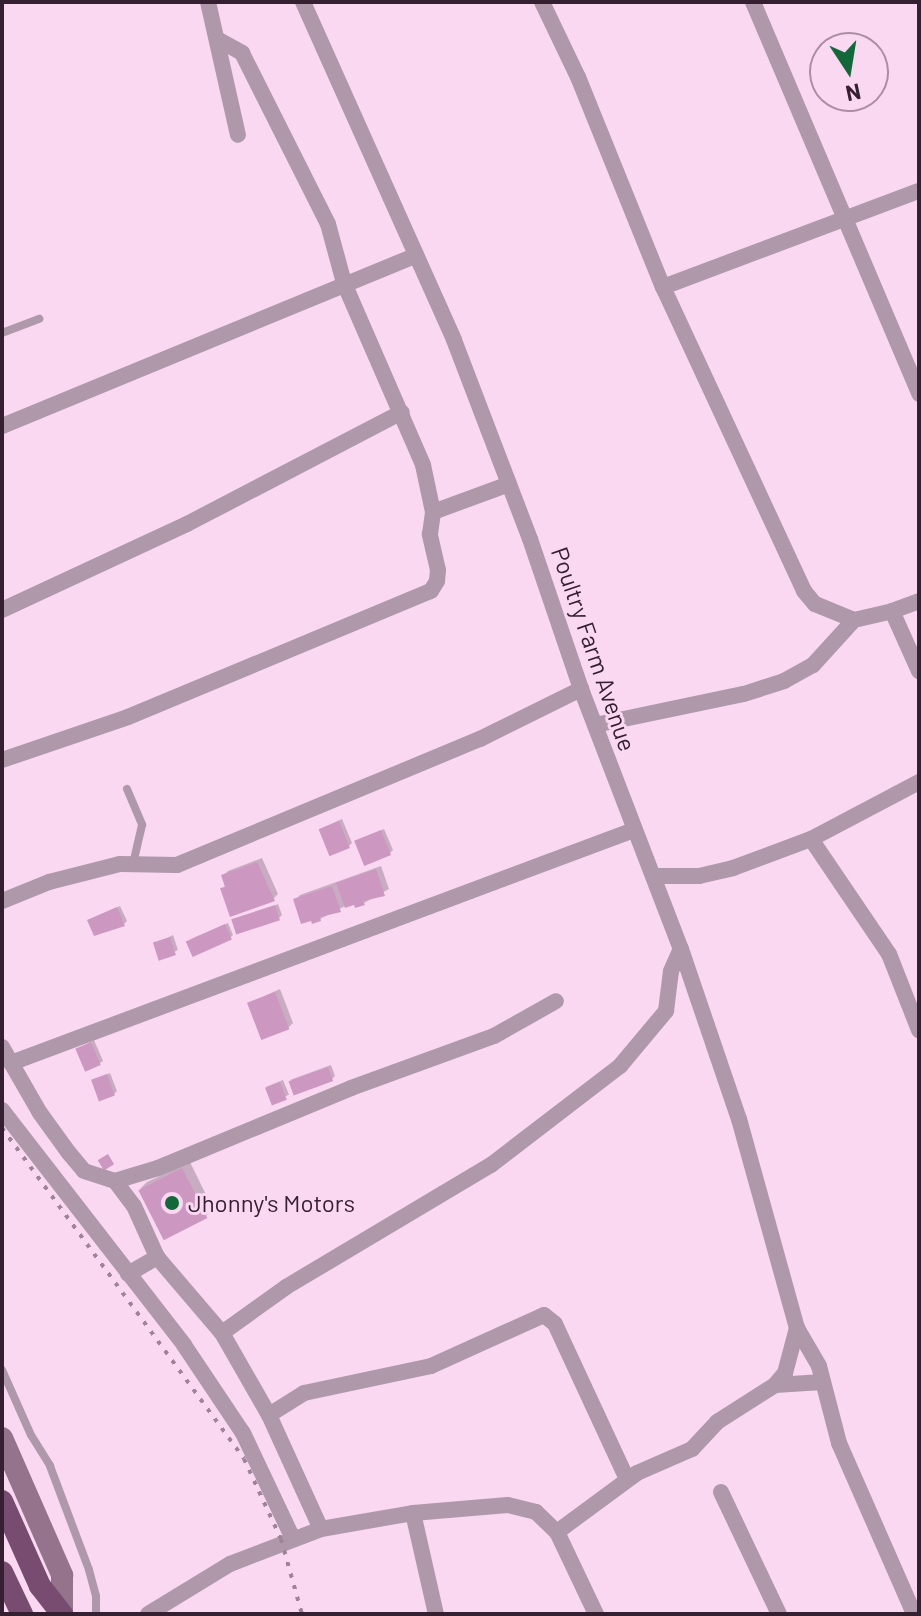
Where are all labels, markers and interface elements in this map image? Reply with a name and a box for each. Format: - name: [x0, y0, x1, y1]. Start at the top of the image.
- north arrow: [809, 32, 889, 112]
- text: N: [844, 79, 863, 108]
- street label: Poultry Farm Avenue: [546, 543, 642, 755]
- place label: Jhonny's Motors: [188, 1189, 355, 1217]
- marker: Jhonny's Motors: [163, 1194, 181, 1212]

